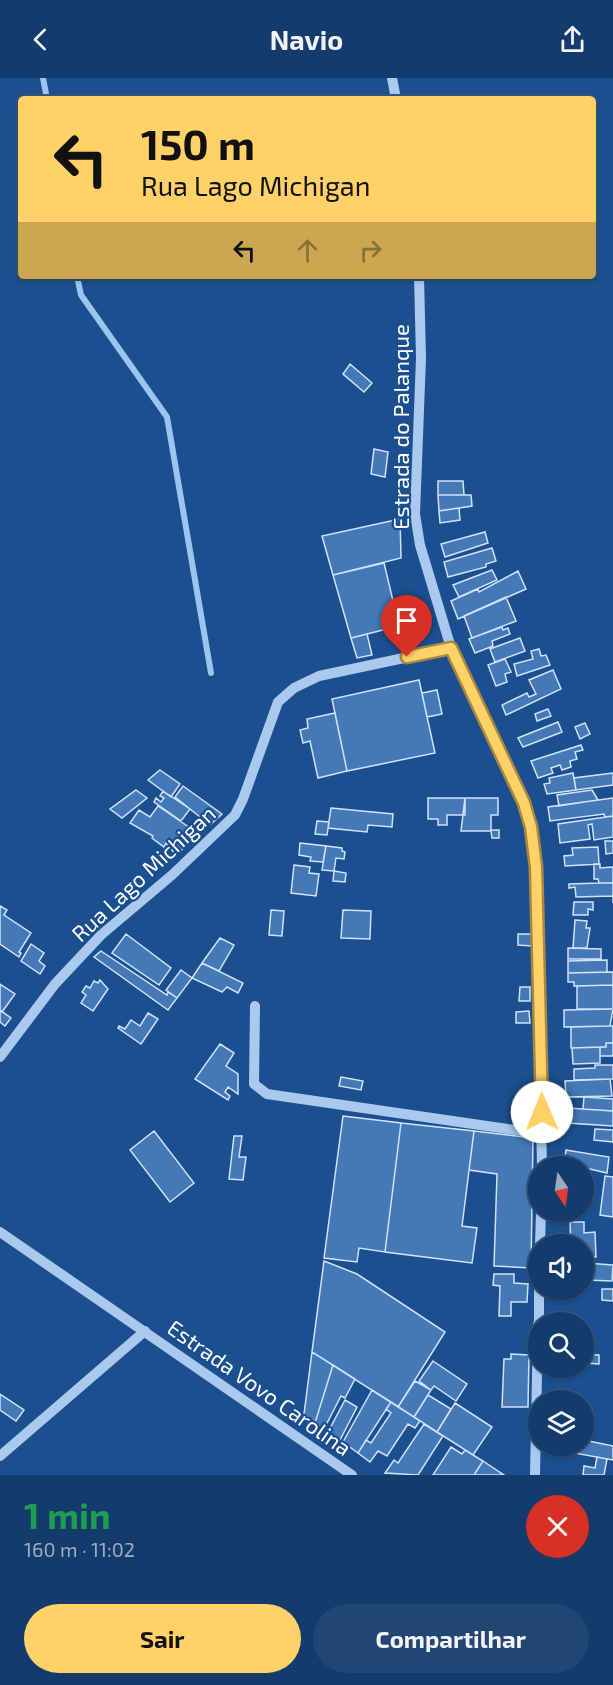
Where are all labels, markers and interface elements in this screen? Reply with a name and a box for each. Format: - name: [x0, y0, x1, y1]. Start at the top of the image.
- icon: back: [24, 23, 57, 56]
- text: Navio: [270, 23, 343, 55]
- icon: share: [556, 23, 589, 56]
- text: 150 m: [141, 118, 255, 168]
- icon: left: [42, 120, 120, 198]
- text: Rua Lago Michigan: [141, 169, 370, 201]
- icon: left: [228, 234, 261, 267]
- icon: ahead: [291, 234, 324, 267]
- icon: right: [354, 234, 387, 267]
- street label: Estrada do Palanque: [387, 324, 413, 530]
- pin: [381, 595, 432, 657]
- icon: arrive: [390, 604, 423, 637]
- street label: Rua Lago Michigan: [66, 800, 220, 946]
- position arrow: [510, 1080, 574, 1144]
- north arrow: [528, 1156, 594, 1222]
- map controls: [528, 1156, 594, 1456]
- button: sound: [528, 1234, 594, 1300]
- button: search: [528, 1312, 594, 1378]
- street label: Estrada Vovo Carolina: [163, 1314, 357, 1460]
- button: layers: [528, 1390, 594, 1456]
- text: 1 min: [24, 1493, 111, 1536]
- button: close: [526, 1495, 589, 1558]
- text: 160 m · 11:02: [24, 1537, 135, 1561]
- button: Sair: [24, 1604, 301, 1673]
- button: Compartilhar: [313, 1604, 589, 1673]

